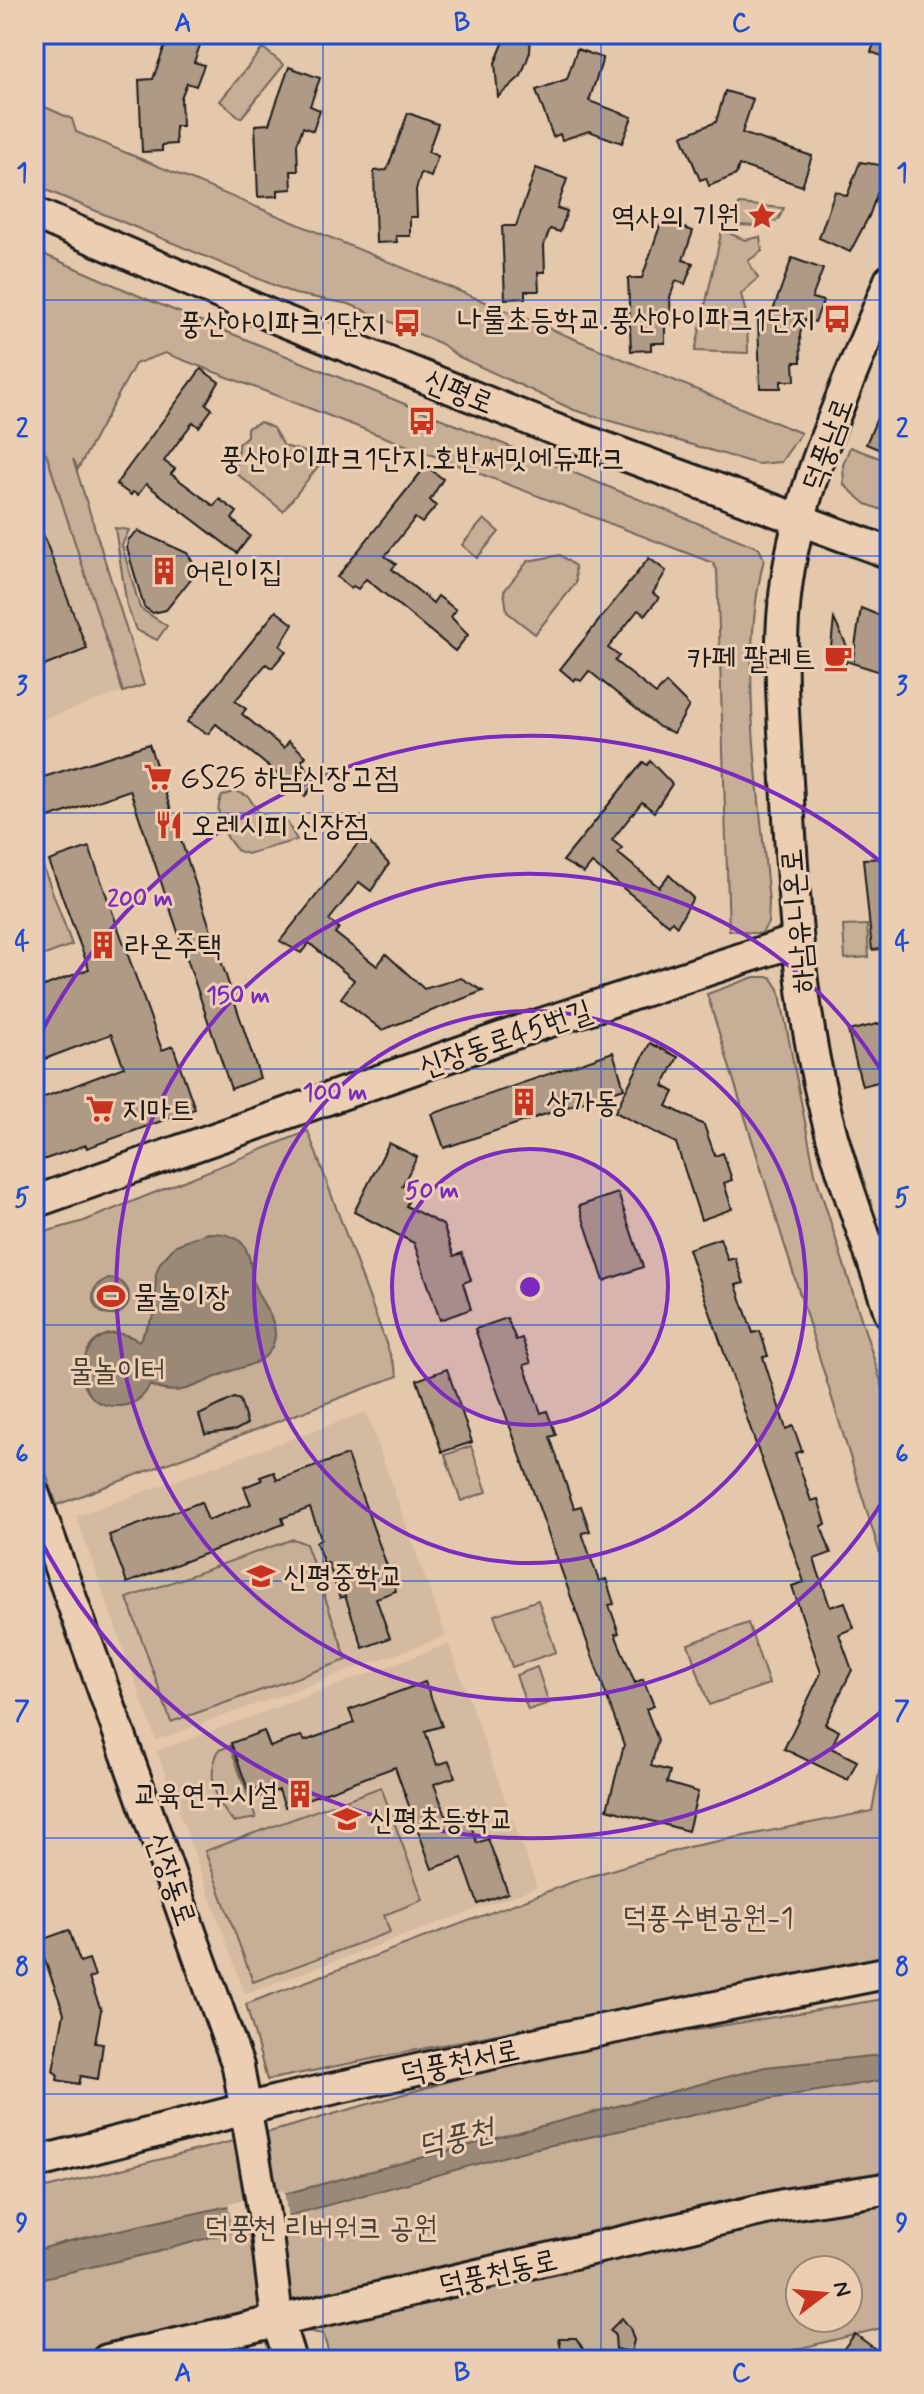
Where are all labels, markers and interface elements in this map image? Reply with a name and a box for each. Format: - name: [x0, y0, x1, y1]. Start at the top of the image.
- text: A: [174, 7, 192, 41]
- text: B: [454, 7, 470, 41]
- text: C: [732, 7, 751, 41]
- text: 1: [16, 157, 28, 191]
- text: 1: [896, 157, 908, 191]
- place label: 역사의 기원: [611, 198, 740, 237]
- place icon: 역사의 기원: [747, 201, 777, 231]
- place label: 나룰초등학교.풍산아이파크1단지: [457, 301, 815, 340]
- bus stop icon: 나룰초등학교.풍산아이파크1단지: [822, 304, 852, 334]
- place label: 풍산아이파크1단지: [178, 305, 385, 344]
- bus stop icon: 풍산아이파크1단지: [392, 308, 422, 338]
- street label: 신평로: [418, 361, 499, 424]
- street label: 덕풍남로: [794, 392, 863, 497]
- bus stop icon: 풍산아이파크1단지.호반써밋에듀파크: [407, 406, 437, 436]
- text: 2: [16, 413, 29, 447]
- text: 2: [896, 413, 909, 447]
- place label: 풍산아이파크1단지.호반써밋에듀파크: [219, 440, 625, 479]
- place label: 어린이집: [186, 553, 283, 592]
- building icon: 어린이집: [149, 556, 179, 586]
- place label: 카페 팔레트: [687, 640, 816, 679]
- cafe icon: 카페 팔레트: [823, 643, 853, 673]
- text: 3: [16, 670, 28, 704]
- text: 3: [896, 670, 908, 704]
- place label: GS25 하남신장고점: [180, 759, 399, 798]
- supermarket icon: GS25 하남신장고점: [143, 762, 173, 792]
- place label: 오레시피 신장점: [191, 807, 368, 846]
- restaurant icon: 오레시피 신장점: [154, 810, 184, 840]
- street label: 하남유니온로: [773, 847, 824, 995]
- text: 200 m: [107, 884, 173, 915]
- text: 4: [14, 926, 30, 960]
- text: 4: [894, 926, 910, 960]
- place label: 라온주택: [125, 927, 222, 966]
- building icon: 라온주택: [88, 930, 118, 960]
- text: 150 m: [206, 981, 270, 1012]
- street label: 신장동로45번길: [414, 992, 597, 1087]
- text: 100 m: [303, 1078, 367, 1109]
- place label: 상가동: [546, 1084, 618, 1123]
- building icon: 상가동: [509, 1087, 539, 1117]
- place label: 지마트: [122, 1091, 194, 1130]
- supermarket icon: 지마트: [85, 1094, 115, 1124]
- text: 50 m: [405, 1176, 459, 1207]
- text: 5: [14, 1182, 30, 1216]
- text: 5: [894, 1182, 910, 1216]
- centre of rings: [516, 1273, 544, 1301]
- place label: 물놀이장: [133, 1278, 230, 1317]
- sports icon: 물놀이장: [96, 1281, 126, 1311]
- park label: 물놀이터: [69, 1352, 165, 1391]
- text: 6: [15, 1438, 29, 1472]
- text: 6: [895, 1438, 909, 1472]
- place label: 신평중학교: [283, 1558, 404, 1597]
- school or university icon: 신평중학교: [246, 1561, 276, 1591]
- text: 7: [14, 1695, 30, 1729]
- text: 7: [894, 1695, 910, 1729]
- place label: 교육연구시설: [133, 1776, 278, 1815]
- building icon: 교육연구시설: [285, 1779, 315, 1809]
- place label: 신평초등학교: [369, 1801, 514, 1840]
- school or university icon: 신평초등학교: [332, 1804, 362, 1834]
- street label: 신장동로: [136, 1827, 205, 1931]
- park label: 덕풍수변공원-1: [622, 1899, 794, 1938]
- text: 8: [15, 1951, 29, 1985]
- text: 8: [895, 1951, 909, 1985]
- street label: 덕풍천서로: [397, 2031, 523, 2094]
- water label: 덕풍천: [413, 2108, 501, 2169]
- text: 9: [16, 2207, 29, 2241]
- text: 9: [896, 2207, 909, 2241]
- park label: 덕풍천 리버워크 공원: [204, 2209, 438, 2248]
- street label: 덕풍천동로: [435, 2241, 562, 2306]
- north arrow: [784, 2254, 864, 2334]
- text: N: [826, 2278, 857, 2300]
- text: A: [174, 2357, 192, 2391]
- text: B: [454, 2357, 470, 2391]
- text: C: [732, 2357, 751, 2391]

